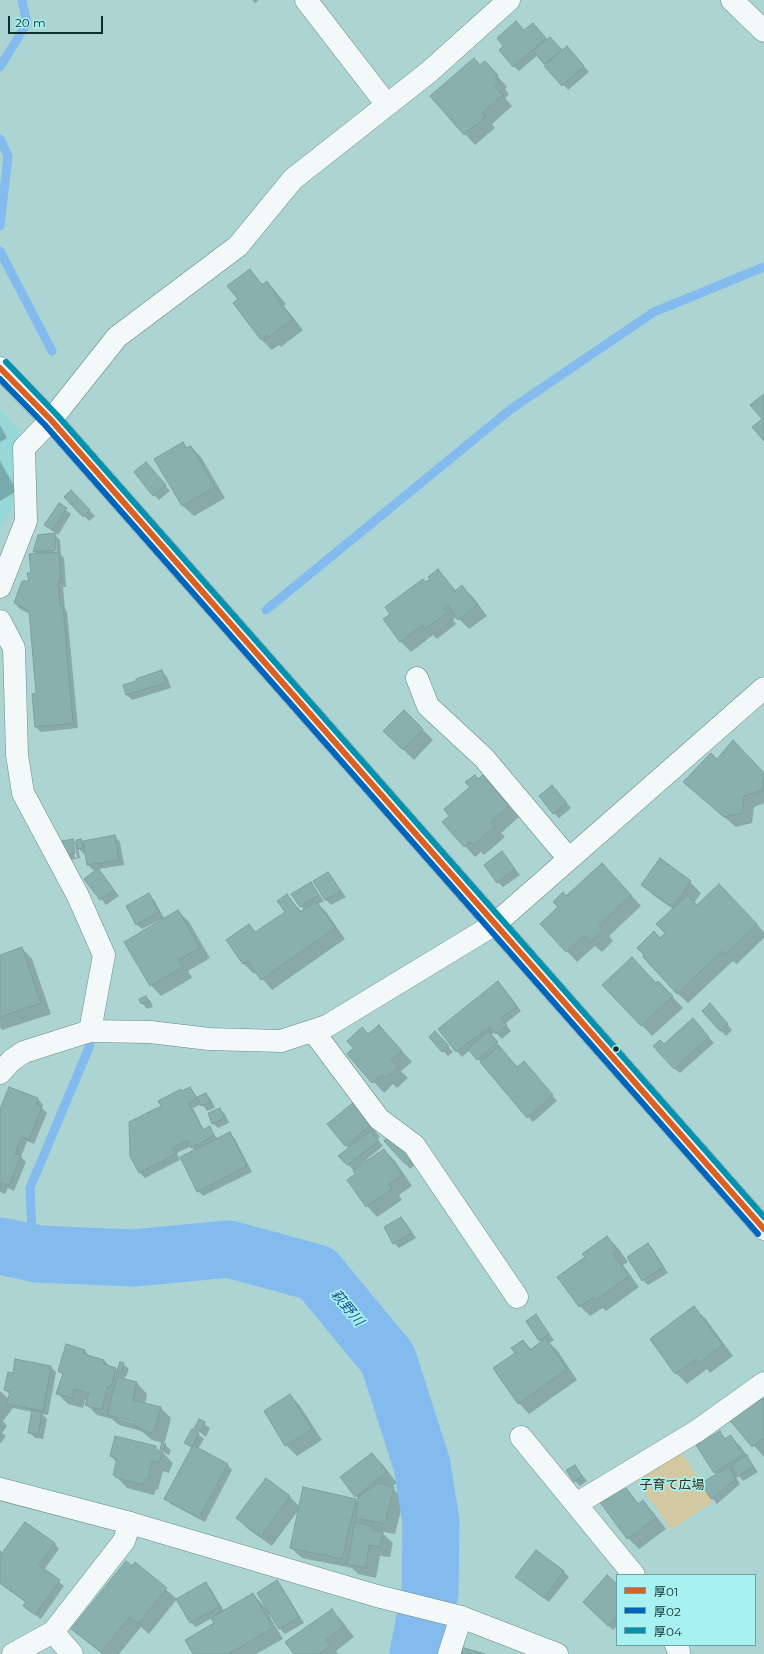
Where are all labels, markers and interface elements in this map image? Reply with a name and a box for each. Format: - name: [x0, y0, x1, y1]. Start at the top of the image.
- scale bar: [10, 8, 105, 34]
- text: 20 m: [15, 15, 46, 30]
- unlabelled marker: [611, 1044, 621, 1054]
- water label: 萩野川: [327, 1287, 367, 1329]
- park label: 子育て広場: [640, 1477, 704, 1493]
- legend: [616, 1574, 756, 1646]
- text: 厚01: [654, 1584, 678, 1599]
- text: 厚02: [654, 1604, 681, 1619]
- text: 厚04: [654, 1624, 682, 1639]

